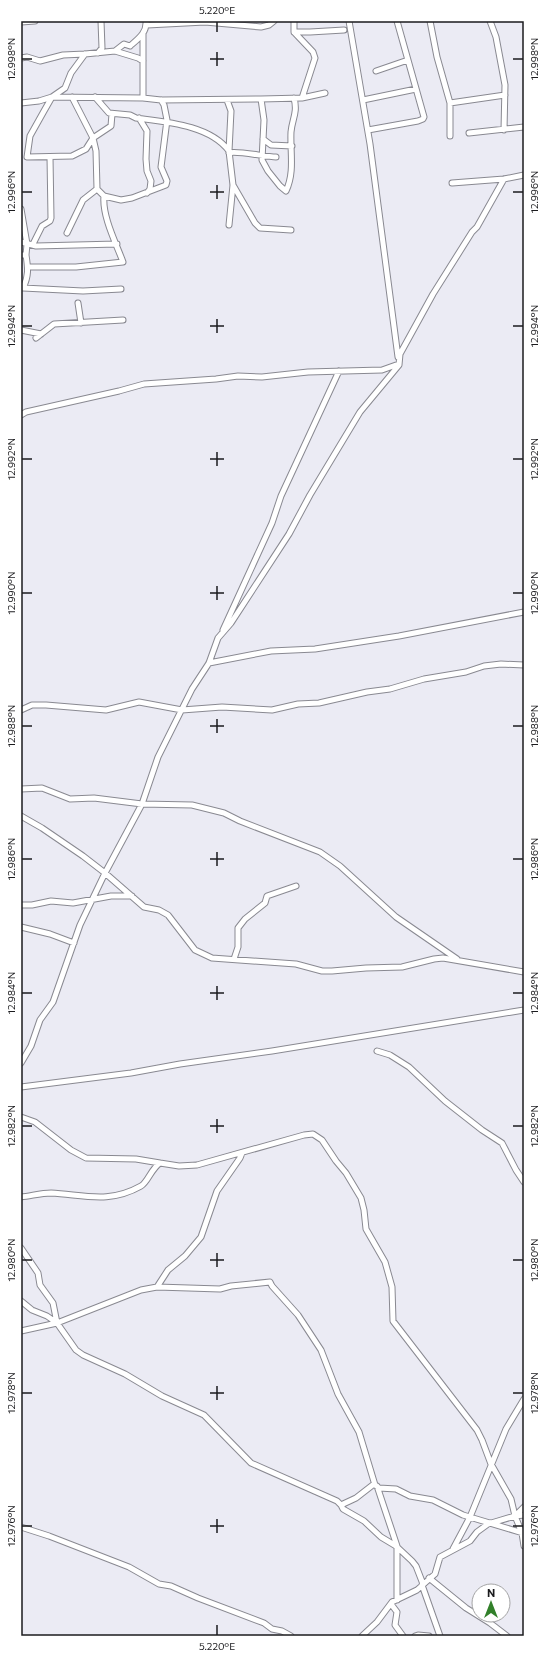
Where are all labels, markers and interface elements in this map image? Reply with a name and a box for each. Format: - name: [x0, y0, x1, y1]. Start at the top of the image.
- text: 5.220°E: [199, 4, 235, 16]
- text: 12.998°N: [5, 38, 17, 80]
- text: 12.998°N: [528, 38, 540, 80]
- text: 12.996°N: [5, 171, 17, 213]
- text: 12.996°N: [528, 171, 540, 213]
- text: 12.994°N: [5, 305, 17, 347]
- text: 12.994°N: [528, 305, 540, 347]
- text: 12.992°N: [5, 438, 17, 480]
- text: 12.992°N: [528, 438, 540, 480]
- text: 12.990°N: [5, 572, 17, 614]
- text: 12.990°N: [528, 572, 540, 614]
- text: 12.988°N: [5, 705, 17, 747]
- text: 12.988°N: [528, 705, 540, 747]
- text: 12.986°N: [5, 838, 17, 880]
- text: 12.986°N: [528, 838, 540, 880]
- text: 12.984°N: [5, 972, 17, 1014]
- text: 12.984°N: [528, 972, 540, 1014]
- text: 12.982°N: [5, 1105, 17, 1147]
- text: 12.982°N: [528, 1105, 540, 1147]
- text: 12.980°N: [5, 1239, 17, 1281]
- text: 12.980°N: [528, 1239, 540, 1281]
- text: 12.978°N: [5, 1372, 17, 1414]
- text: 12.978°N: [528, 1372, 540, 1414]
- text: 12.976°N: [5, 1505, 17, 1547]
- text: 12.976°N: [528, 1505, 540, 1547]
- north arrow: [471, 1583, 511, 1623]
- text: N: [487, 1586, 495, 1599]
- text: 5.220°E: [199, 1640, 235, 1652]

